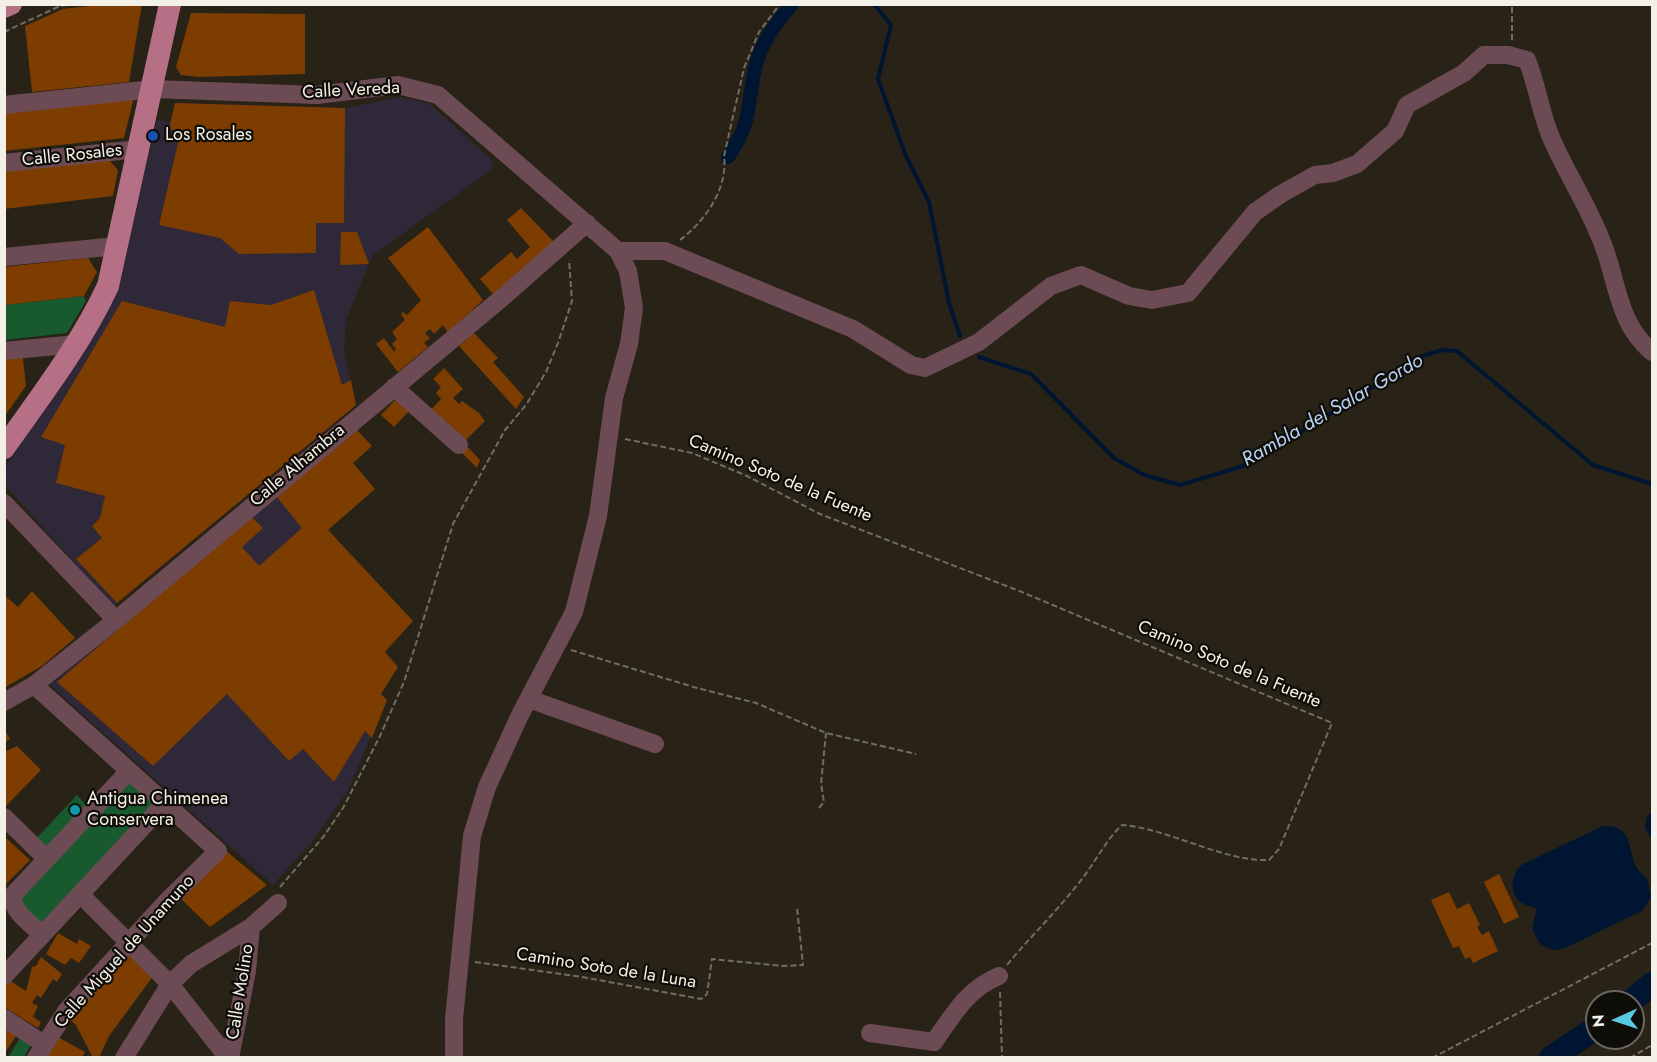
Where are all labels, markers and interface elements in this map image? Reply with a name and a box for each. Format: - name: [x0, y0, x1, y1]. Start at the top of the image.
- street label: Calle Vereda: [302, 78, 400, 104]
- place label: Los Rosales: [165, 125, 252, 147]
- marker: Los Rosales: [146, 129, 160, 143]
- street label: Calle Rosales: [21, 140, 123, 172]
- water label: Rambla del Salar Gordo: [1238, 349, 1428, 473]
- street label: Calle Alhambra: [246, 420, 350, 512]
- street label: Camino Soto de la Fuente: [685, 431, 875, 527]
- street label: Camino Soto de la Fuente: [1134, 617, 1324, 713]
- place label: Antigua Chimenea Conservera: [87, 789, 228, 832]
- marker: Antigua Chimenea Conservera: [68, 803, 82, 817]
- street label: Calle Miguel de Unamuno: [50, 871, 200, 1033]
- street label: Calle Molino: [223, 943, 259, 1041]
- street label: Camino Soto de la Luna: [514, 944, 698, 994]
- north arrow: [1585, 990, 1645, 1050]
- text: N: [1587, 1014, 1610, 1028]

